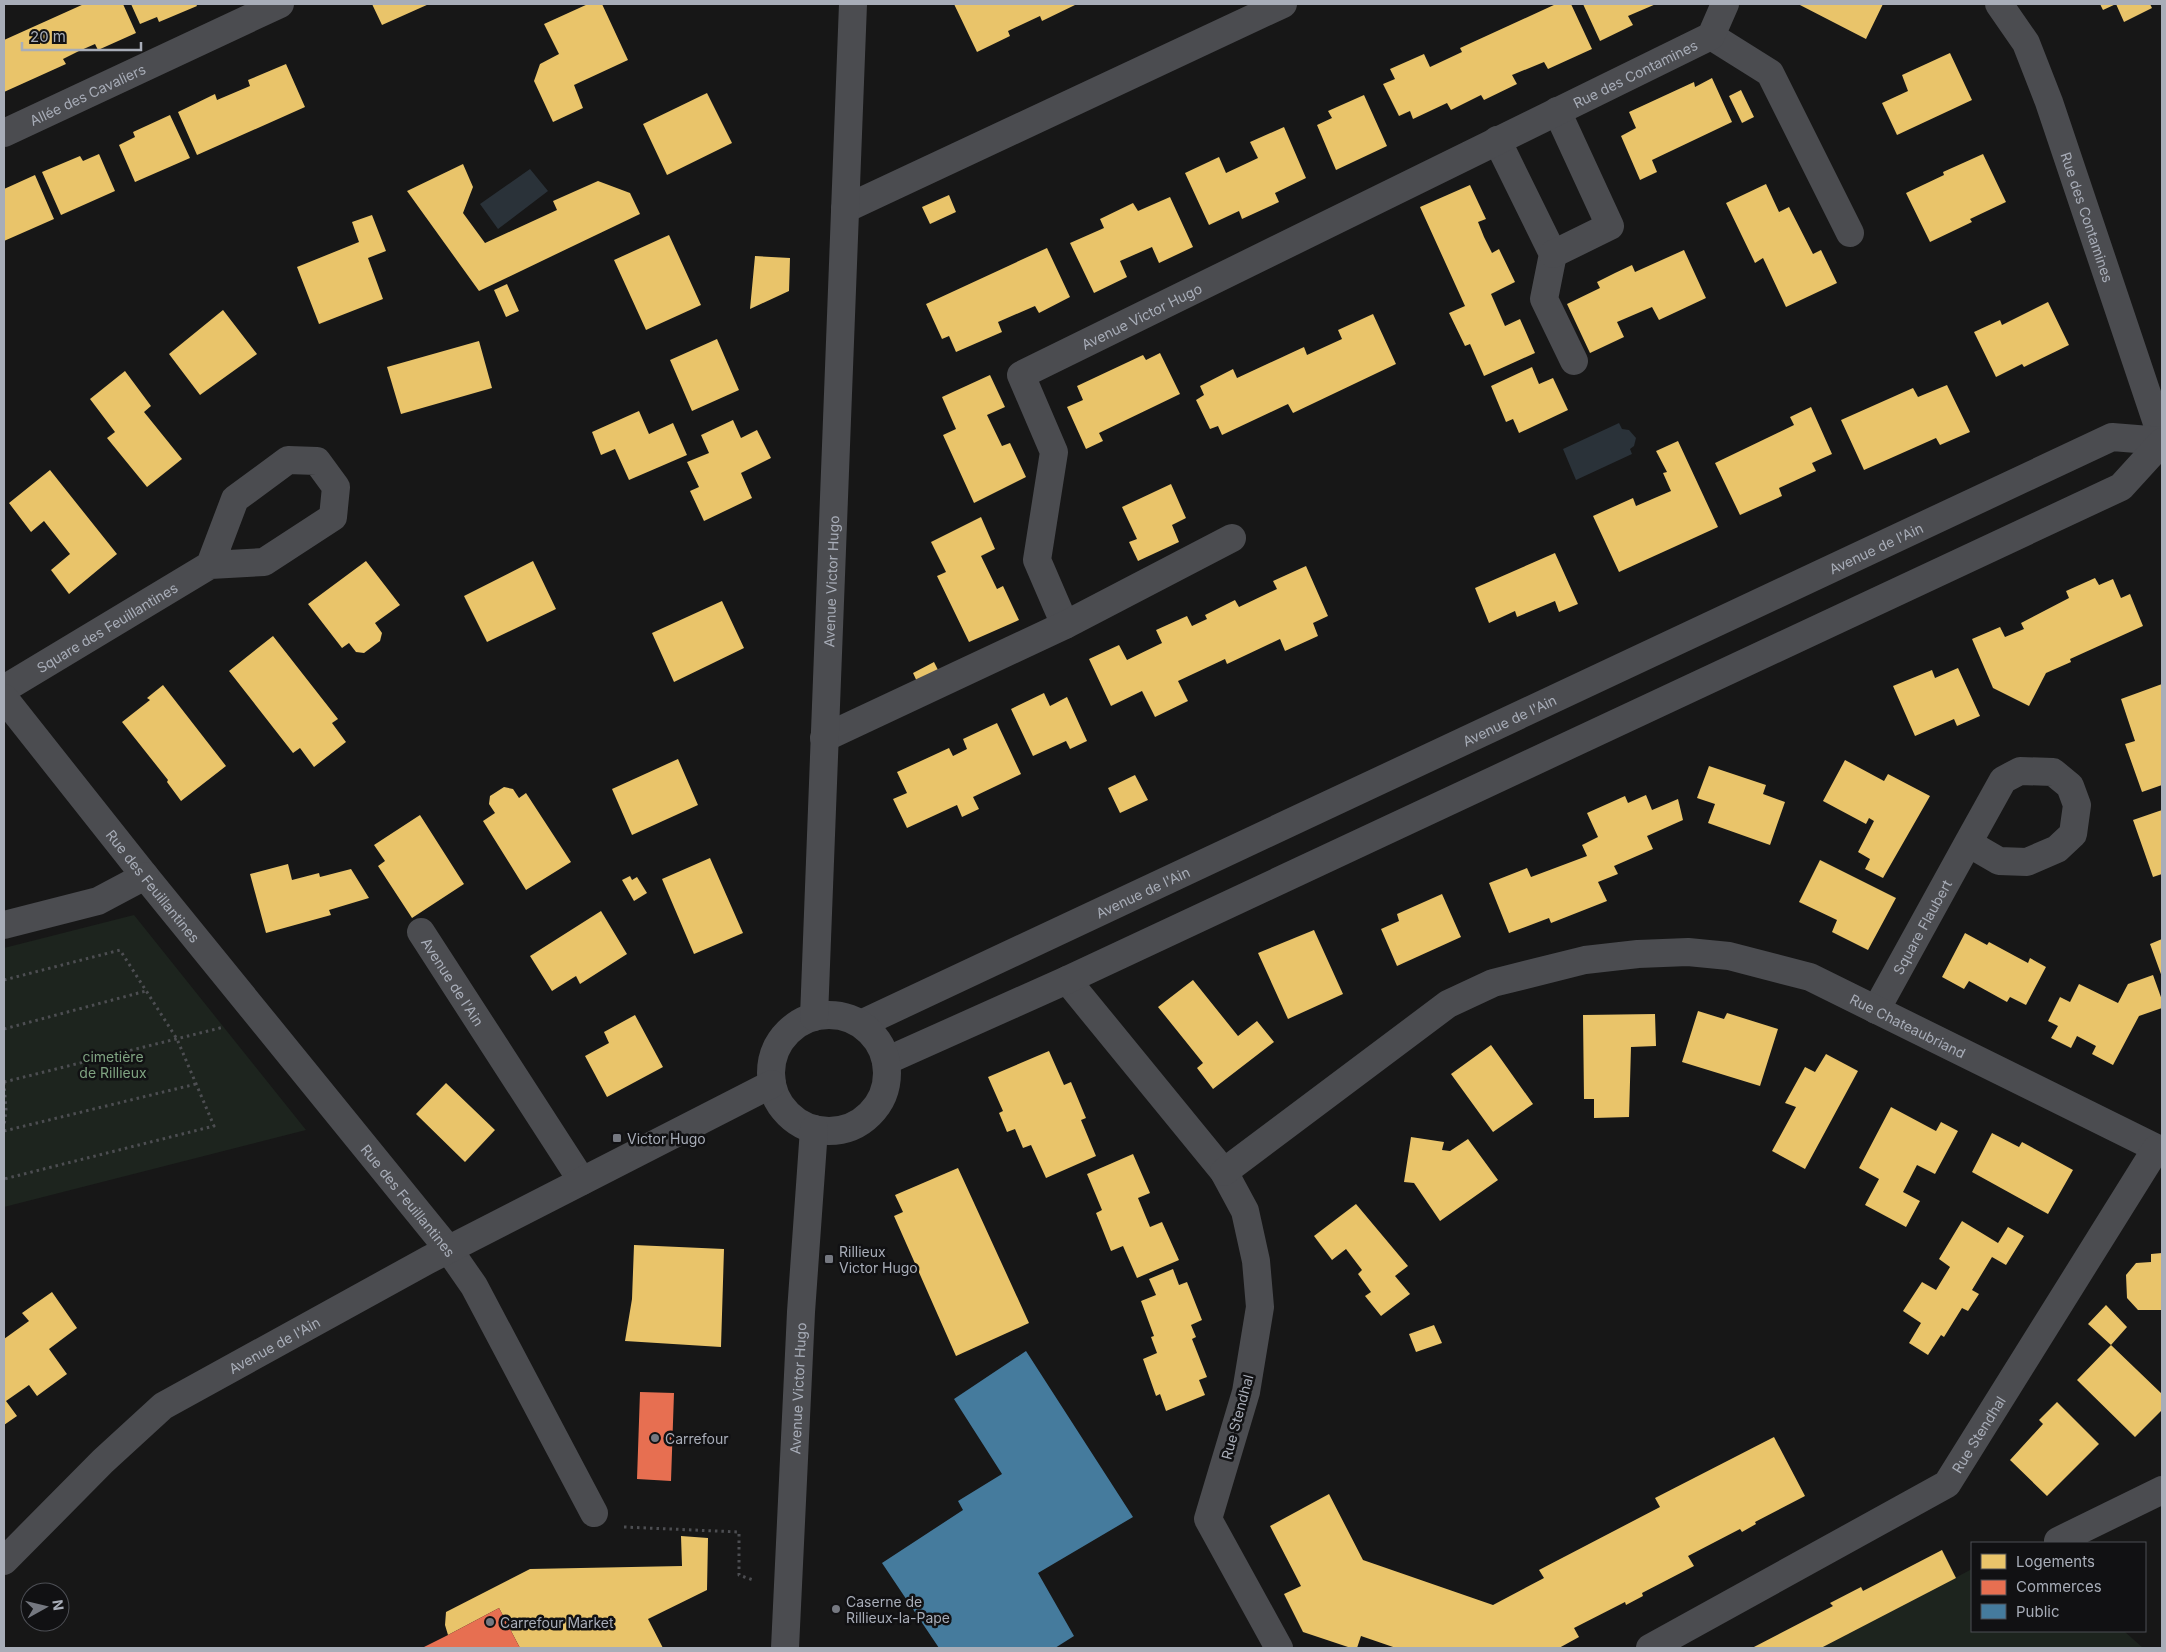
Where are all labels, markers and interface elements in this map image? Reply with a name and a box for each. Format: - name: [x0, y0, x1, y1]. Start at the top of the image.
- scale bar: [22, 20, 141, 52]
- text: 20 m: [30, 27, 66, 46]
- street label: Rue des Contamines: [1570, 36, 1700, 111]
- street label: Allée des Cavaliers: [27, 60, 148, 128]
- street label: Rue des Contamines: [2058, 150, 2117, 284]
- street label: Avenue Victor Hugo: [1078, 279, 1204, 353]
- street label: Avenue Victor Hugo: [820, 515, 842, 648]
- street label: Avenue de l'Ain: [1826, 519, 1926, 577]
- street label: Square des Feuillantines: [33, 578, 180, 676]
- street label: Avenue de l'Ain: [1460, 691, 1559, 749]
- street label: Rue des Feuillantines: [103, 826, 204, 946]
- street label: Avenue de l'Ain: [1093, 863, 1192, 921]
- street label: Square Flaubert: [1889, 876, 1955, 977]
- street label: Avenue de l'Ain: [418, 934, 488, 1029]
- street label: Rue Chateaubriand: [1847, 990, 1969, 1061]
- park label: cimetière de Rillieux: [79, 1048, 147, 1081]
- place label: Victor Hugo: [627, 1130, 706, 1147]
- marker: Victor Hugo: [611, 1132, 623, 1144]
- street label: Rue des Feuillantines: [358, 1141, 459, 1260]
- place label: Rillieux Victor Hugo: [839, 1243, 918, 1276]
- marker: Rillieux Victor Hugo: [823, 1253, 835, 1265]
- street label: Avenue de l'Ain: [225, 1313, 323, 1377]
- street label: Avenue Victor Hugo: [786, 1322, 809, 1455]
- street label: Rue Stendhal: [1217, 1373, 1257, 1461]
- street label: Rue Stendhal: [1948, 1393, 2008, 1476]
- place label: Carrefour: [665, 1430, 729, 1447]
- marker: Carrefour: [649, 1432, 661, 1444]
- legend: [1971, 1542, 2146, 1632]
- text: Logements: [2016, 1552, 2095, 1571]
- text: Commerces: [2016, 1577, 2102, 1596]
- north arrow: [20, 1582, 70, 1632]
- place label: Caserne de Rillieux-la-Pape: [846, 1593, 950, 1626]
- text: N: [49, 1599, 68, 1612]
- text: Public: [2016, 1602, 2059, 1621]
- marker: Caserne de Rillieux-la-Pape: [830, 1603, 842, 1615]
- place label: Carrefour Market: [500, 1614, 614, 1631]
- marker: Carrefour Market: [484, 1616, 496, 1628]

